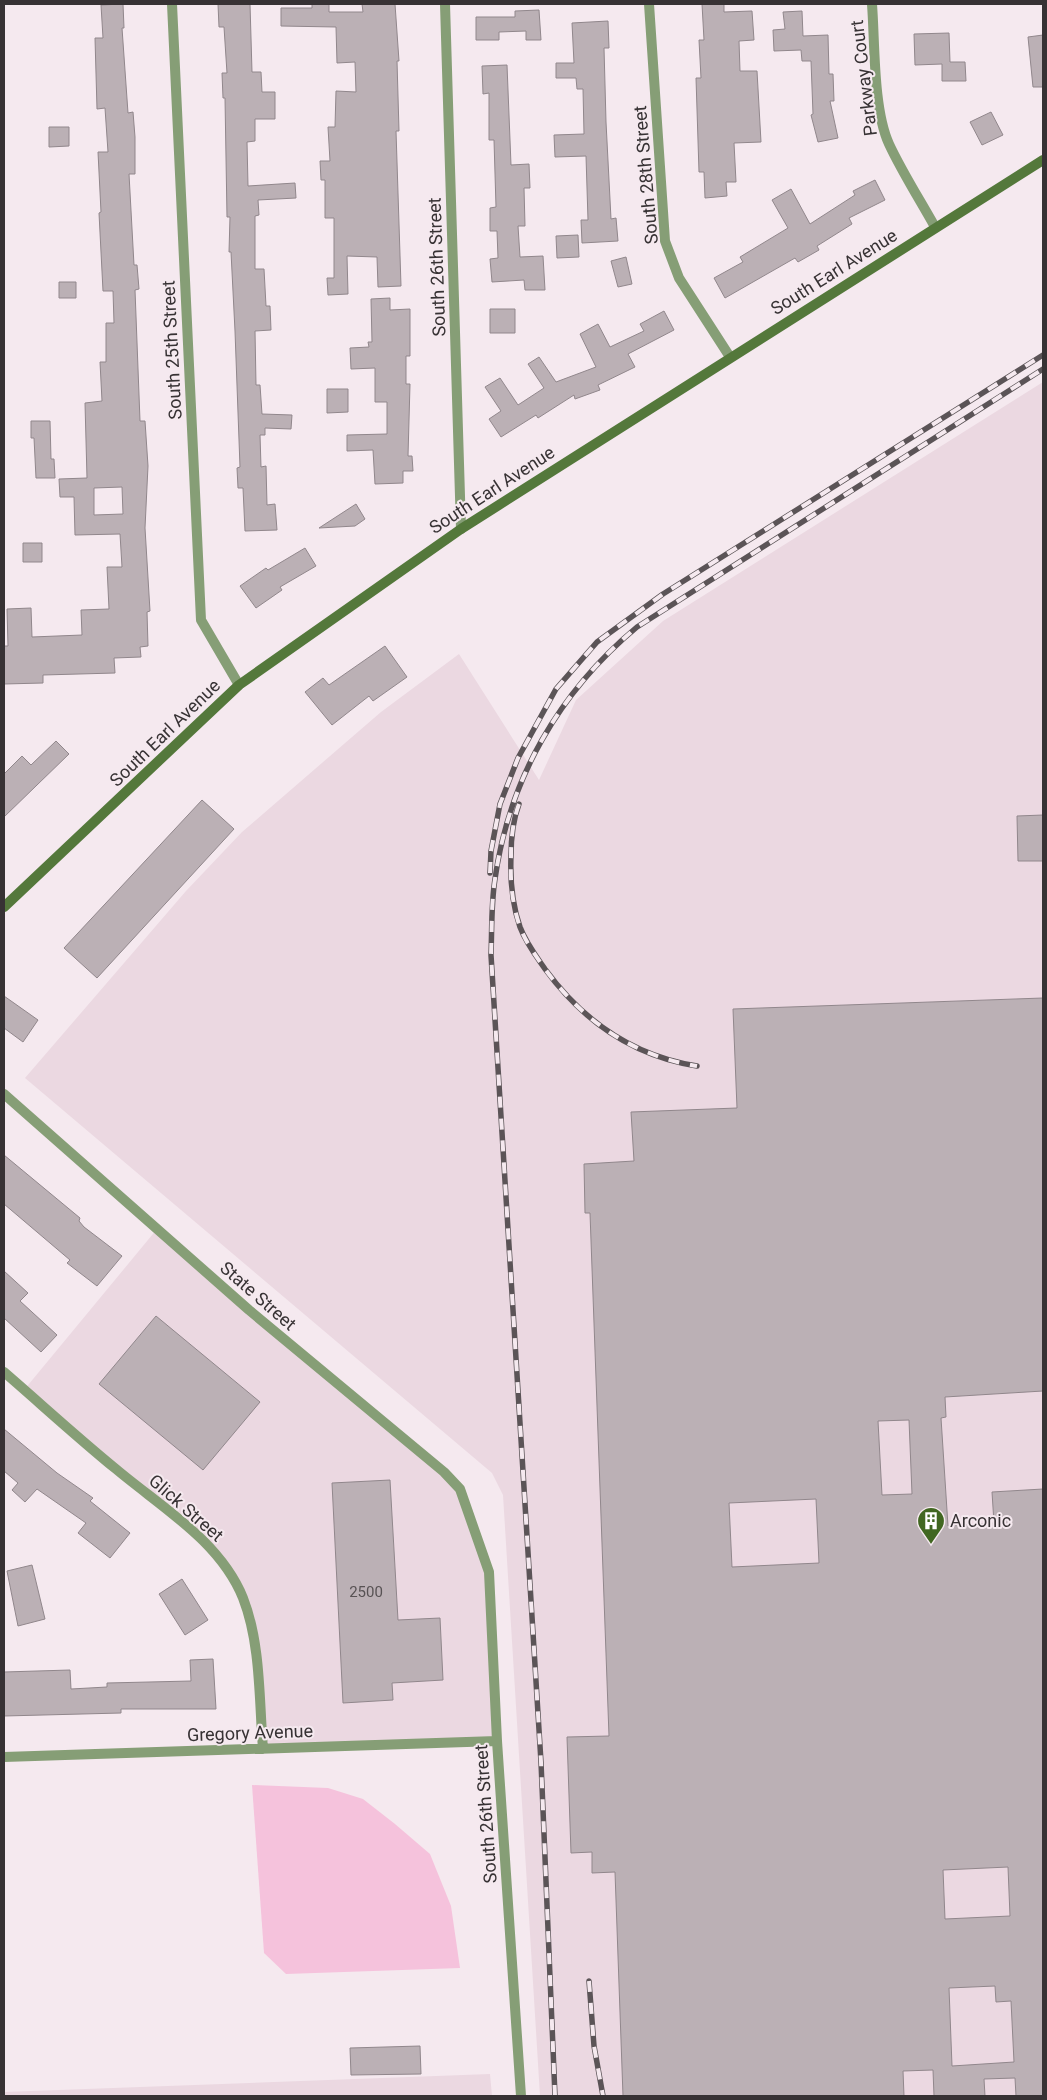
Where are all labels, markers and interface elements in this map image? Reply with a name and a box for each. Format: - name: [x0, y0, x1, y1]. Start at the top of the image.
- street label: Parkway Court: [846, 19, 881, 137]
- street label: South 28th Street: [629, 105, 662, 245]
- street label: South 26th Street: [424, 197, 449, 337]
- street label: South Earl Avenue: [767, 224, 901, 319]
- street label: South 25th Street: [157, 280, 186, 420]
- street label: South Earl Avenue: [425, 441, 558, 538]
- street label: South Earl Avenue: [105, 675, 224, 791]
- street label: State Street: [216, 1257, 301, 1334]
- street label: Glick Street: [145, 1470, 228, 1546]
- building icon: Arconic: [916, 1506, 946, 1545]
- place label: Arconic: [950, 1510, 1011, 1531]
- house number: 2500: [349, 1583, 383, 1601]
- street label: Gregory Avenue: [187, 1720, 313, 1745]
- street label: South 26th Street: [470, 1744, 501, 1884]

